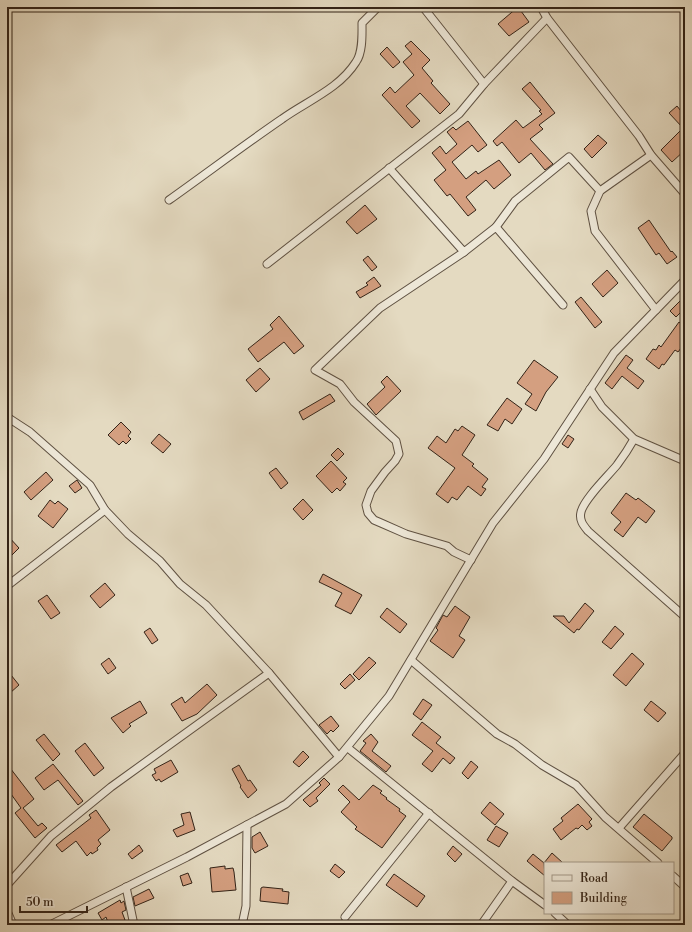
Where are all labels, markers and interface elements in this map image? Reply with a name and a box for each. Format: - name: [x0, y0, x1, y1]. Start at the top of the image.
- legend: [544, 862, 674, 914]
- text: Road: [580, 871, 608, 886]
- scale bar: [20, 888, 87, 914]
- text: Building: [579, 891, 628, 906]
- text: 50 m: [26, 895, 54, 910]

